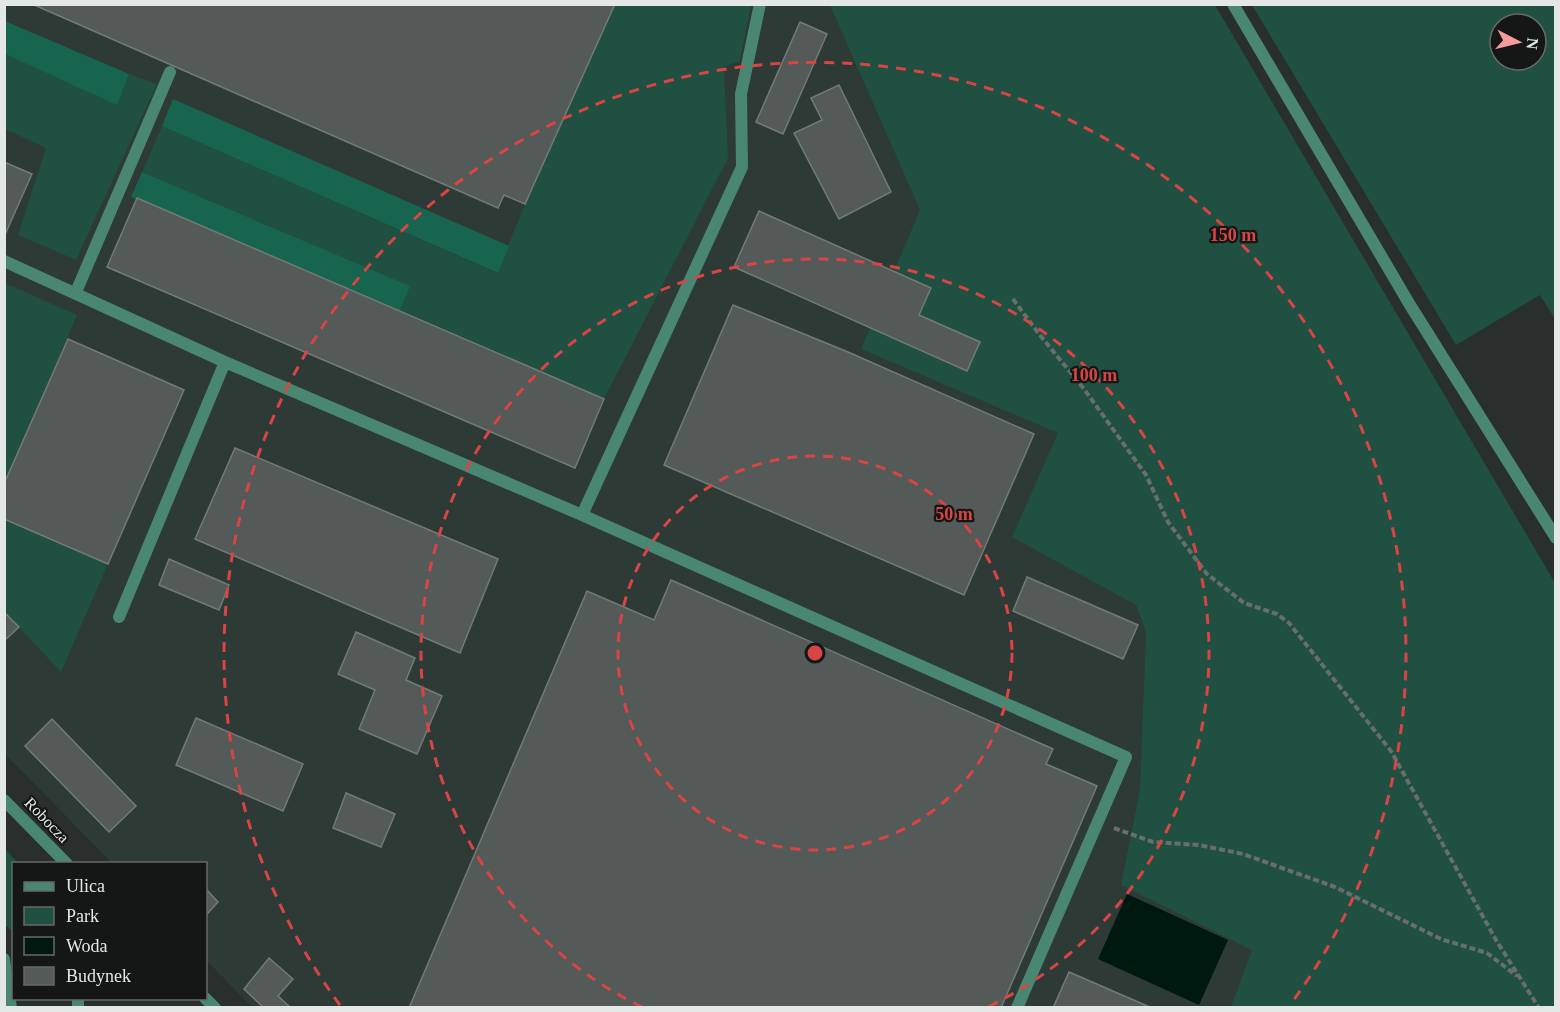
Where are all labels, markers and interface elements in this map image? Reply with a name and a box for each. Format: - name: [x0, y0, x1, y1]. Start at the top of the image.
- north arrow: [1488, 12, 1548, 72]
- text: N: [1523, 37, 1542, 51]
- text: 150 m: [1210, 225, 1256, 245]
- text: 100 m: [1071, 365, 1117, 385]
- text: 50 m: [935, 504, 973, 524]
- centre of rings: [805, 643, 825, 663]
- street label: Robocza: [21, 794, 73, 846]
- legend: [12, 862, 207, 1000]
- text: Ulica: [66, 876, 105, 896]
- text: Park: [66, 906, 99, 926]
- text: Woda: [66, 936, 108, 956]
- text: Budynek: [66, 966, 131, 986]

